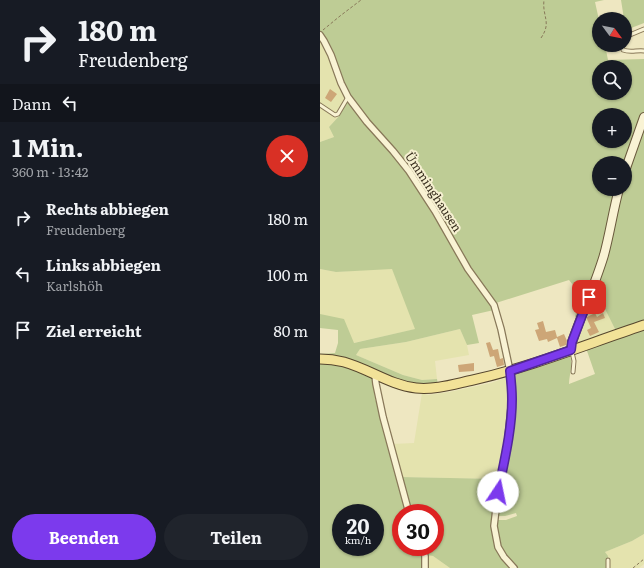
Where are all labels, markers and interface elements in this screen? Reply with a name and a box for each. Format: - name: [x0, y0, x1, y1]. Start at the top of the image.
- text: 180 m: [78, 8, 157, 50]
- north arrow: [592, 12, 632, 52]
- map controls: [592, 12, 632, 196]
- icon: right: [12, 16, 64, 68]
- text: Freudenberg: [78, 46, 188, 73]
- button: search: [592, 60, 632, 100]
- text: Dann: [12, 92, 51, 115]
- icon: left: [59, 92, 81, 114]
- button: +: [592, 108, 632, 148]
- text: 1 Min.: [12, 129, 84, 164]
- button: close: [266, 135, 308, 177]
- street label: Ümminghausen: [401, 148, 467, 235]
- button: −: [592, 156, 632, 196]
- text: 360 m · 13:42: [12, 162, 88, 181]
- text: Rechts abbiegen: [46, 197, 169, 220]
- icon: right: [12, 207, 34, 229]
- text: 180 m: [267, 207, 308, 230]
- text: Freudenberg: [46, 220, 125, 239]
- text: Links abbiegen: [46, 253, 161, 276]
- icon: left: [12, 263, 34, 285]
- text: 100 m: [267, 263, 308, 286]
- text: Karlshöh: [46, 276, 103, 295]
- pin: [572, 280, 606, 314]
- icon: arrive: [578, 286, 600, 308]
- icon: arrive: [12, 319, 34, 341]
- text: Ziel erreicht: [46, 319, 141, 342]
- text: 80 m: [274, 319, 308, 342]
- position arrow: [477, 471, 519, 513]
- speed limit sign: 30: [392, 504, 444, 556]
- text: 20: [346, 510, 370, 540]
- button: Beenden: [12, 514, 156, 560]
- button: Teilen: [164, 514, 308, 560]
- text: km/h: [345, 532, 371, 547]

